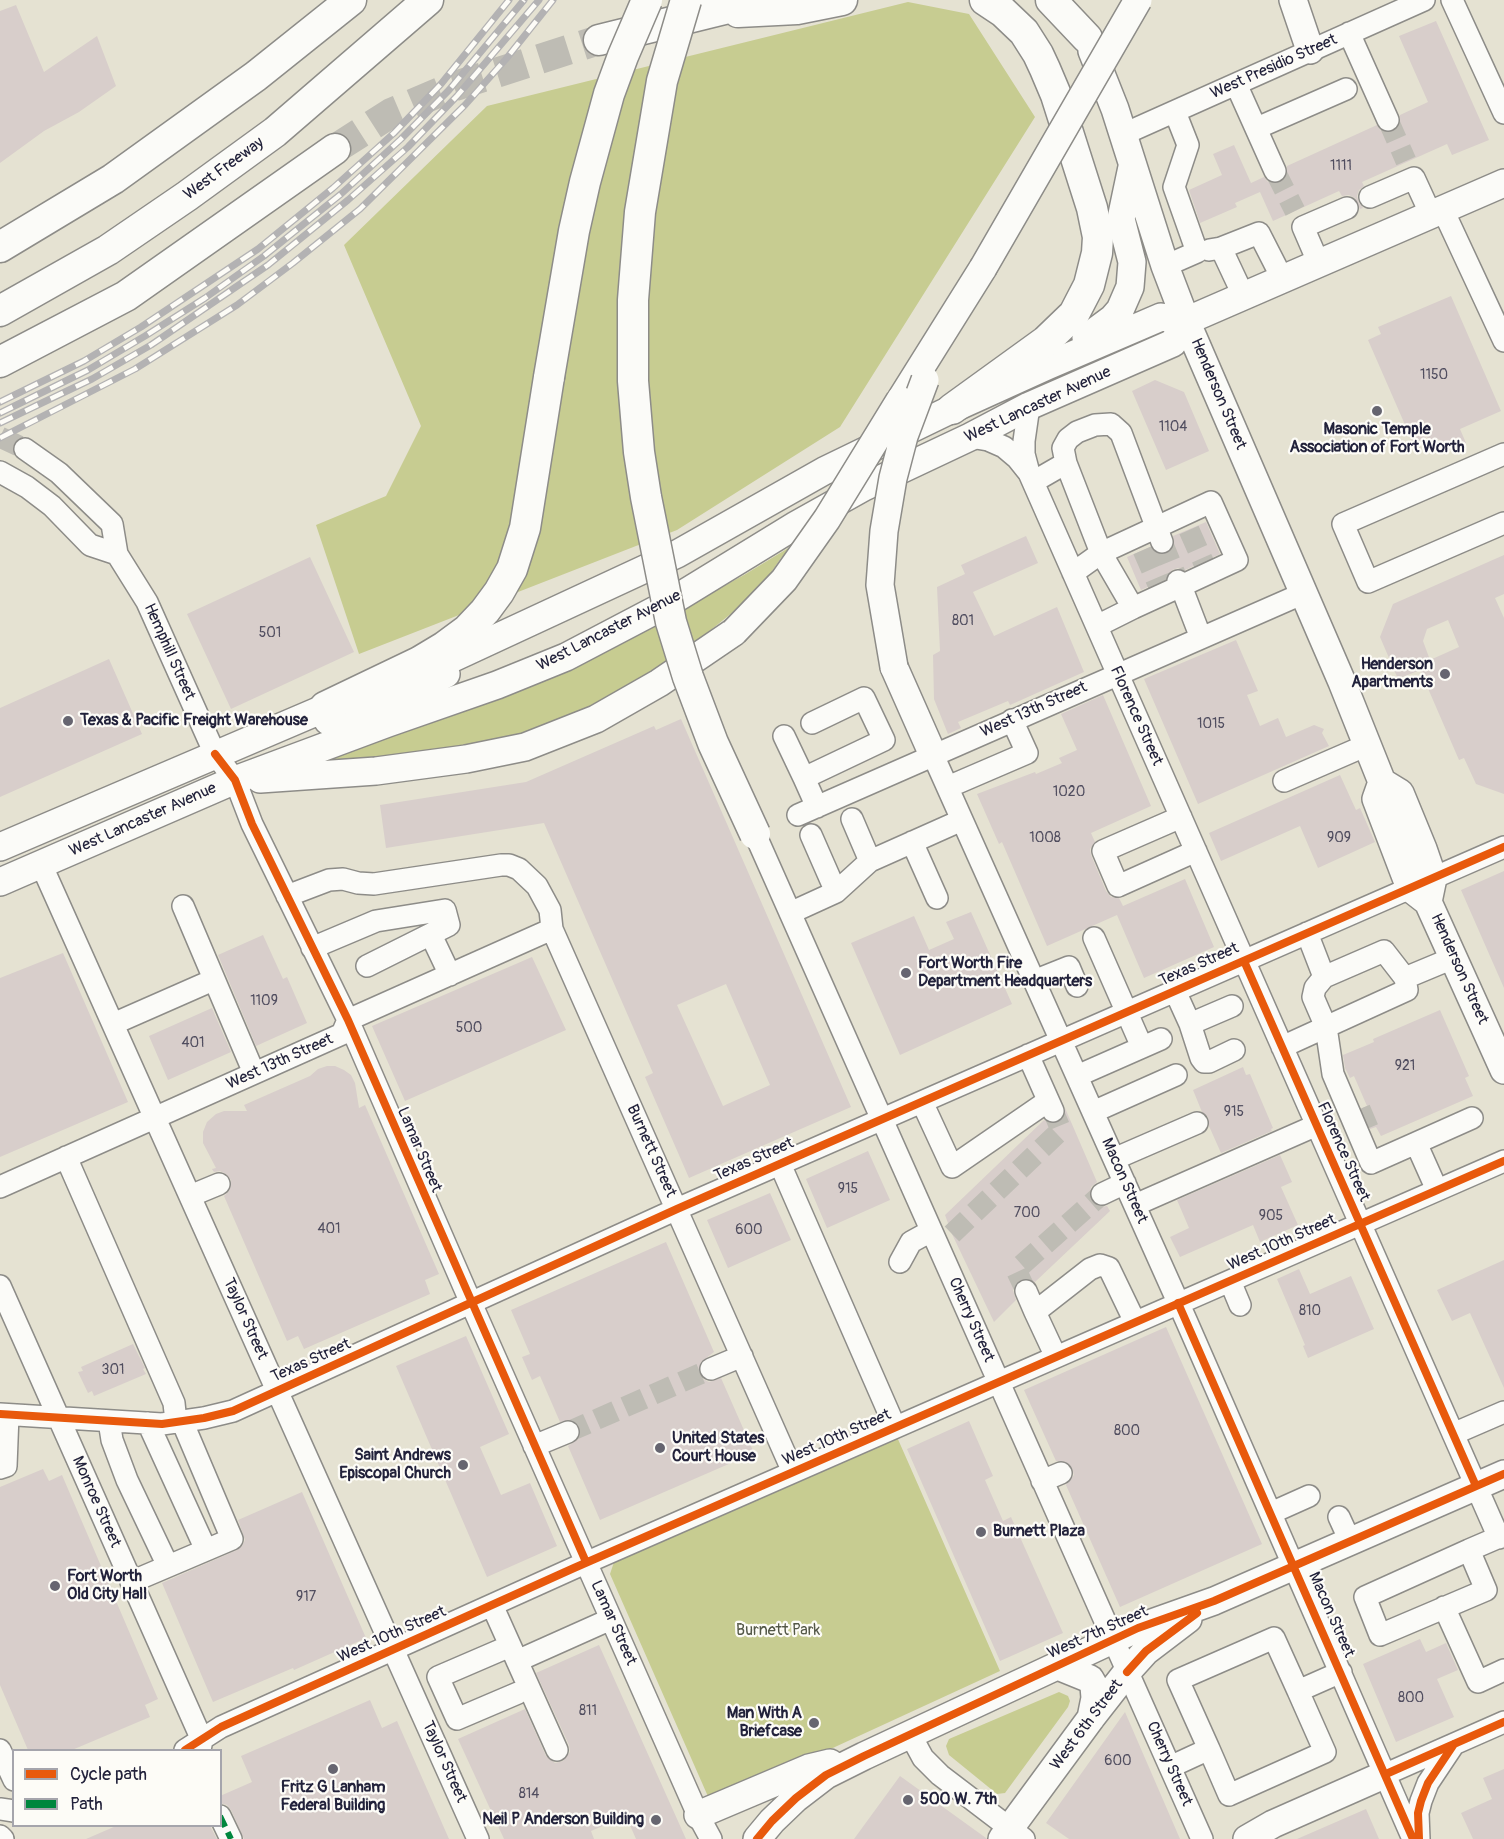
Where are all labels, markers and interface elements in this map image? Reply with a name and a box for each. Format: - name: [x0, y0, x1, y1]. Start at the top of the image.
- street label: West Presidio Street: [1208, 30, 1340, 104]
- street label: West Freeway: [180, 133, 268, 205]
- house number: 1111: [1330, 158, 1352, 174]
- street label: Henderson Street: [1186, 335, 1250, 453]
- street label: West Lancaster Avenue: [962, 363, 1114, 447]
- house number: 1150: [1420, 367, 1448, 383]
- marker: Masonic Temple Association of Fort Worth: [1370, 404, 1384, 418]
- house number: 1104: [1159, 419, 1187, 435]
- place label: Masonic Temple Association of Fort Worth: [1289, 420, 1465, 458]
- street label: West Lancaster Avenue: [534, 586, 684, 676]
- street label: Hemphill Street: [139, 601, 199, 703]
- house number: 801: [952, 613, 974, 629]
- house number: 501: [259, 625, 281, 641]
- place label: Henderson Apartments: [1351, 655, 1433, 693]
- street label: Florence Street: [1105, 663, 1167, 769]
- marker: Henderson Apartments: [1438, 667, 1452, 681]
- street label: West 13th Street: [978, 678, 1090, 742]
- place label: Texas & Pacific Freight Warehouse: [80, 711, 308, 731]
- marker: Texas & Pacific Freight Warehouse: [61, 714, 75, 728]
- house number: 1015: [1197, 716, 1225, 732]
- street label: West Lancaster Avenue: [66, 779, 220, 861]
- house number: 1020: [1053, 784, 1085, 800]
- house number: 1008: [1029, 830, 1061, 846]
- house number: 909: [1327, 830, 1351, 846]
- street label: Henderson Street: [1426, 911, 1492, 1027]
- street label: Texas Street: [1156, 939, 1242, 991]
- place label: Fort Worth Fire Department Headquarters: [918, 954, 1092, 992]
- marker: Fort Worth Fire Department Headquarters: [899, 966, 913, 980]
- house number: 1109: [250, 993, 278, 1009]
- house number: 500: [456, 1020, 482, 1036]
- street label: West 13th Street: [224, 1030, 336, 1094]
- house number: 401: [181, 1035, 205, 1051]
- house number: 921: [1395, 1058, 1415, 1074]
- street label: Florence Street: [1312, 1099, 1374, 1205]
- street label: Burnett Street: [622, 1102, 680, 1200]
- house number: 915: [1224, 1104, 1244, 1120]
- street label: Lamar Street: [392, 1105, 446, 1195]
- street label: Texas Street: [711, 1134, 797, 1186]
- street label: Macon Street: [1097, 1135, 1151, 1227]
- house number: 915: [838, 1181, 858, 1197]
- house number: 700: [1014, 1205, 1040, 1221]
- house number: 905: [1259, 1208, 1283, 1224]
- street label: West 10th Street: [1225, 1211, 1339, 1275]
- house number: 401: [317, 1221, 341, 1237]
- house number: 600: [735, 1222, 763, 1238]
- street label: Taylor Street: [219, 1275, 271, 1363]
- street label: Cherry Street: [944, 1275, 998, 1365]
- house number: 810: [1299, 1303, 1321, 1319]
- street label: Texas Street: [268, 1335, 354, 1387]
- house number: 301: [102, 1362, 124, 1378]
- street label: West 10th Street: [780, 1406, 894, 1470]
- house number: 800: [1114, 1423, 1140, 1439]
- place label: United States Court House: [672, 1429, 764, 1467]
- marker: United States Court House: [653, 1441, 667, 1455]
- place label: Saint Andrews Episcopal Church: [339, 1446, 451, 1484]
- street label: Monroe Street: [67, 1453, 125, 1551]
- marker: Saint Andrews Episcopal Church: [456, 1458, 470, 1472]
- place label: Burnett Plaza: [993, 1522, 1085, 1542]
- marker: Burnett Plaza: [974, 1525, 988, 1539]
- place label: Fort Worth Old City Hall: [67, 1567, 147, 1605]
- street label: Macon Street: [1304, 1569, 1358, 1661]
- street label: Lamar Street: [586, 1578, 640, 1668]
- marker: Fort Worth Old City Hall: [48, 1579, 62, 1593]
- house number: 917: [296, 1589, 316, 1605]
- street label: West 7th Street: [1045, 1602, 1151, 1664]
- street label: West 10th Street: [335, 1603, 449, 1667]
- park label: Burnett Park: [736, 1621, 820, 1641]
- street label: West 6th Street: [1047, 1676, 1127, 1774]
- house number: 800: [1398, 1690, 1424, 1706]
- house number: 811: [579, 1703, 597, 1719]
- place label: Man With A Briefcase: [727, 1704, 802, 1742]
- marker: Man With A Briefcase: [807, 1716, 821, 1730]
- street label: Taylor Street: [418, 1718, 470, 1806]
- street label: Cherry Street: [1142, 1719, 1196, 1809]
- legend: [12, 1749, 222, 1827]
- house number: 600: [1104, 1753, 1132, 1769]
- marker: Fritz G Lanham Federal Building: [326, 1762, 340, 1776]
- text: Cycle path: [70, 1763, 147, 1786]
- place label: Fritz G Lanham Federal Building: [281, 1778, 385, 1816]
- house number: 814: [519, 1786, 539, 1802]
- place label: 500 W. 7th: [920, 1790, 997, 1810]
- text: Path: [70, 1793, 103, 1816]
- marker: 500 W. 7th: [901, 1793, 915, 1807]
- place label: Neil P Anderson Building: [482, 1810, 644, 1830]
- marker: Neil P Anderson Building: [649, 1813, 663, 1827]

